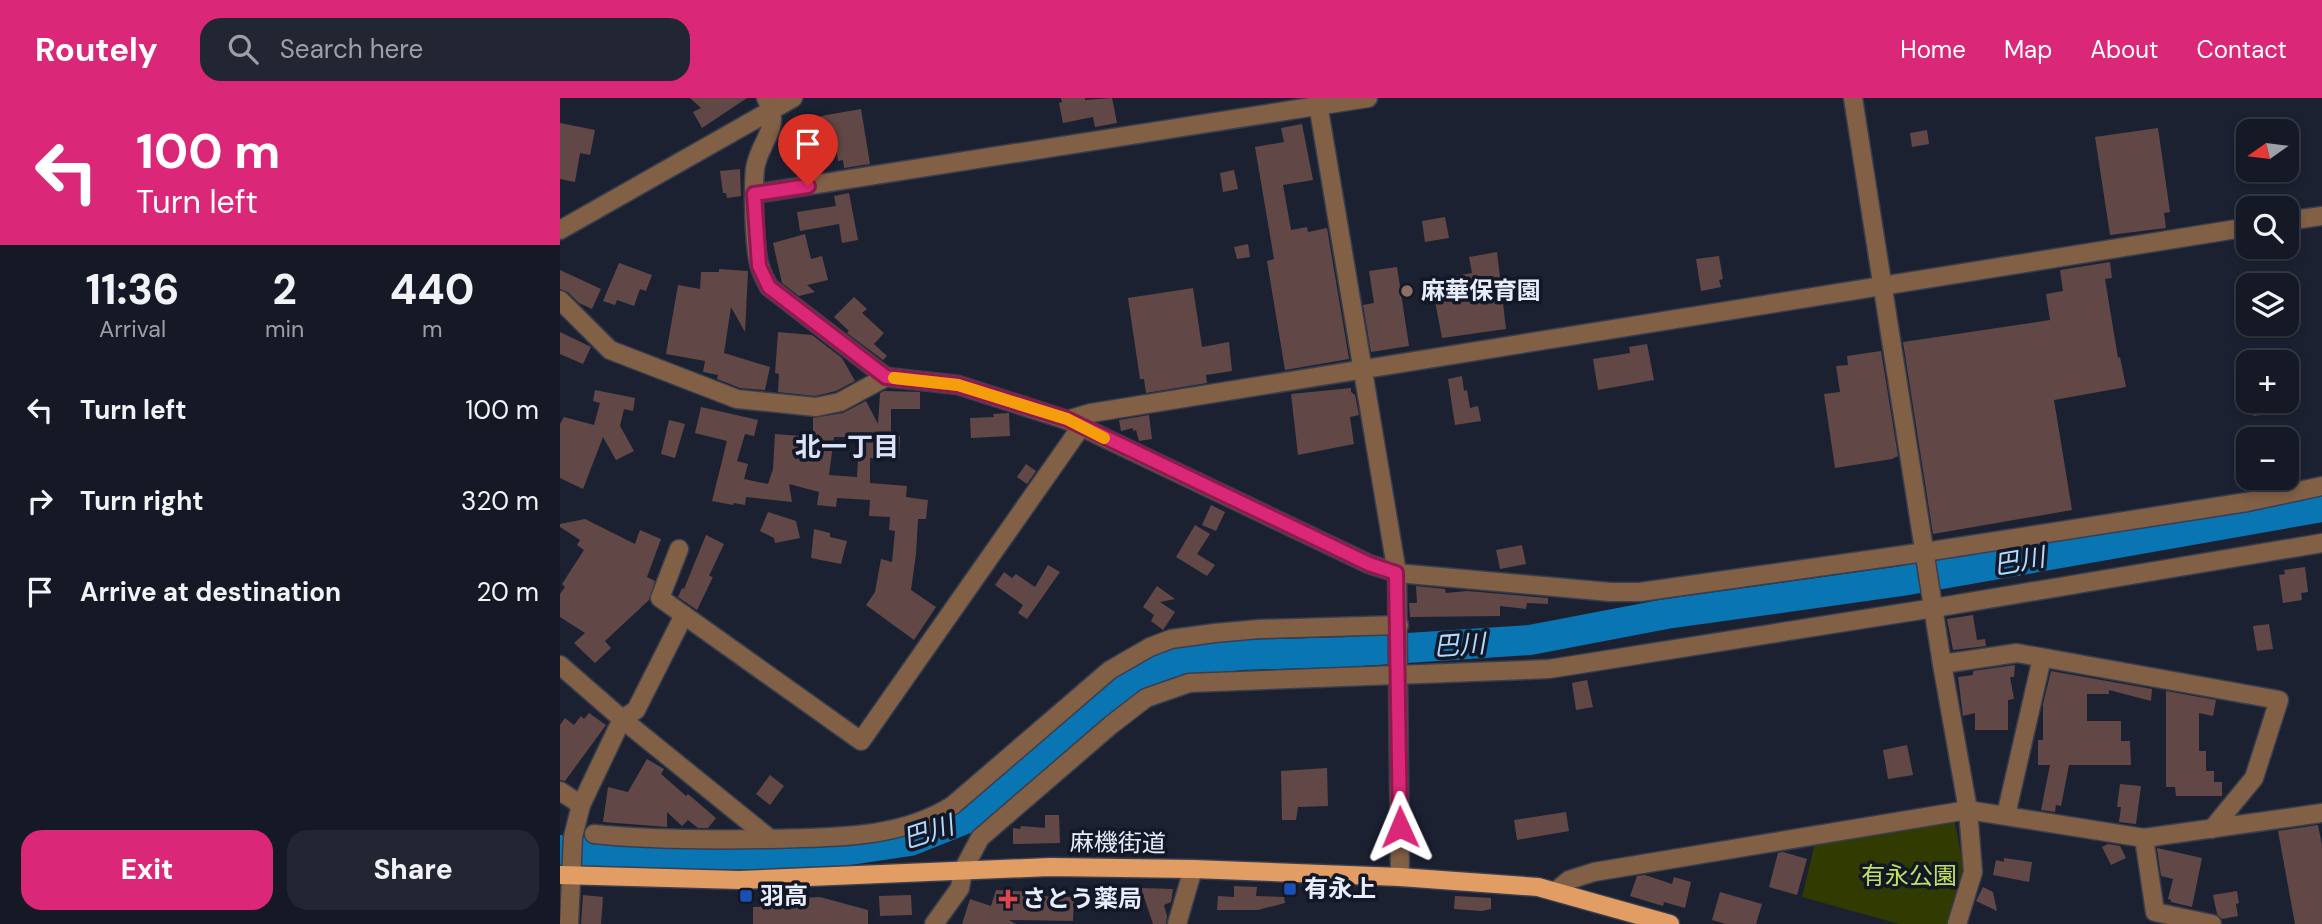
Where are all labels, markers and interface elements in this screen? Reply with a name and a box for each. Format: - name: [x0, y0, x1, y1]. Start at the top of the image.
- search box: [200, 18, 690, 81]
- text: Routely: [35, 28, 158, 71]
- icon: search: [224, 30, 262, 68]
- text: Search here: [280, 32, 423, 66]
- text: Home: [1900, 34, 1966, 65]
- text: Map: [2004, 34, 2052, 65]
- text: About: [2090, 34, 2159, 65]
- text: Contact: [2197, 34, 2287, 65]
- pin: [778, 114, 838, 186]
- text: 100 m: [136, 119, 280, 183]
- north arrow: [2236, 119, 2300, 182]
- map controls: [2236, 119, 2299, 490]
- icon: arrive: [789, 125, 827, 163]
- icon: left: [21, 126, 112, 217]
- text: Turn left: [136, 181, 258, 223]
- button: search: [2236, 196, 2299, 259]
- text: 11:36: [86, 262, 180, 317]
- text: 2: [273, 262, 297, 317]
- text: 440: [390, 262, 474, 317]
- button: layers: [2236, 273, 2299, 336]
- place label: 麻華保育園: [1421, 275, 1541, 306]
- marker: 麻華保育園: [1399, 283, 1415, 299]
- text: Arrival: [99, 314, 166, 344]
- text: min: [265, 314, 304, 344]
- text: m: [422, 314, 442, 344]
- button: +: [2236, 350, 2299, 413]
- icon: left: [21, 391, 59, 429]
- text: Turn left: [80, 393, 187, 427]
- text: 100 m: [465, 393, 539, 427]
- button: −: [2236, 427, 2299, 490]
- district label: 北一丁目: [795, 430, 899, 464]
- icon: right: [21, 482, 59, 520]
- text: Turn right: [80, 484, 204, 518]
- text: 320 m: [461, 484, 539, 518]
- water label: 巴川: [1990, 539, 2051, 582]
- icon: arrive: [21, 573, 59, 611]
- text: Arrive at destination: [80, 575, 341, 609]
- text: 20 m: [476, 575, 539, 609]
- water label: 巴川: [1432, 626, 1489, 664]
- position arrow: [1363, 790, 1437, 864]
- water label: 巴川: [898, 807, 961, 856]
- street label: 麻機街道: [1070, 826, 1166, 859]
- button: Exit: [21, 830, 273, 910]
- button: Share: [287, 830, 539, 910]
- park label: 有永公園: [1861, 860, 1957, 891]
- place label: 有永上: [1304, 873, 1376, 904]
- place label: 羽高: [760, 880, 808, 911]
- marker: 有永上: [1282, 881, 1298, 897]
- place label: さとう薬局: [1022, 883, 1142, 914]
- marker: 羽高: [738, 888, 754, 904]
- marker: さとう薬局: [1000, 891, 1016, 907]

